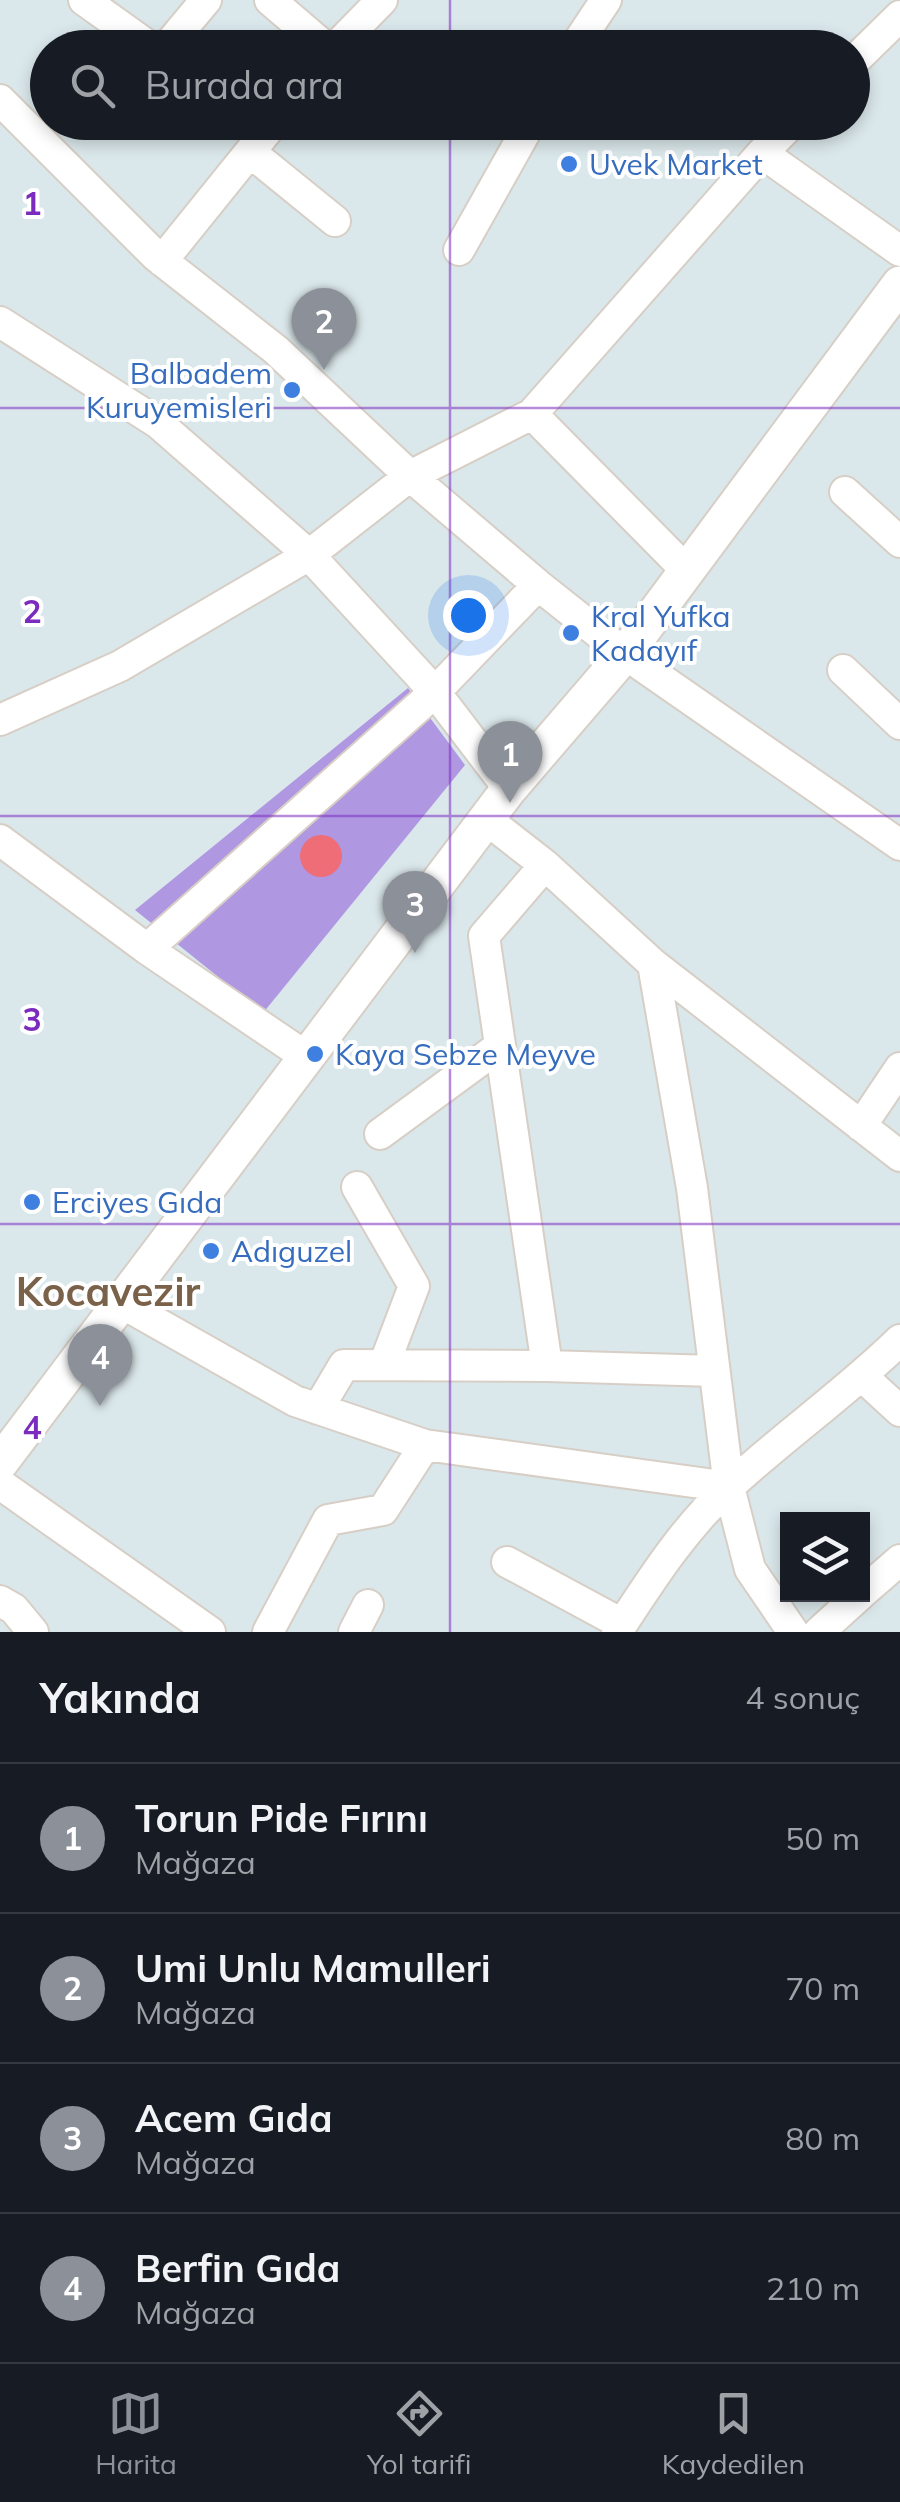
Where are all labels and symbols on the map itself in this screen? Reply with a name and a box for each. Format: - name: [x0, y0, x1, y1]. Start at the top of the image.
- place label: Uvek Market: [589, 145, 763, 183]
- marker: Uvek Market: [558, 153, 580, 175]
- text: 1: [22, 183, 42, 223]
- pin: 2: [292, 288, 356, 370]
- place label: Balbadem Kuruyemisleri: [86, 354, 272, 426]
- marker: Balbadem Kuruyemisleri: [281, 379, 303, 401]
- your location: [443, 590, 494, 641]
- text: 2: [22, 591, 42, 631]
- place label: Kral Yufka Kadayıf: [591, 597, 731, 669]
- marker: Kral Yufka Kadayıf: [560, 622, 582, 644]
- pin: 1: [478, 720, 542, 803]
- pin: 3: [382, 870, 448, 953]
- text: 3: [22, 999, 42, 1039]
- place label: Kaya Sebze Meyve: [335, 1035, 596, 1073]
- marker: Kaya Sebze Meyve: [304, 1043, 326, 1065]
- place label: Erciyes Gıda: [52, 1183, 222, 1221]
- marker: Erciyes Gıda: [21, 1191, 43, 1213]
- place label: Adıguzel: [231, 1232, 352, 1270]
- marker: Adıguzel: [200, 1240, 222, 1262]
- district label: Kocavezir: [16, 1266, 201, 1316]
- pin: 4: [68, 1324, 132, 1406]
- text: 4: [22, 1407, 42, 1447]

